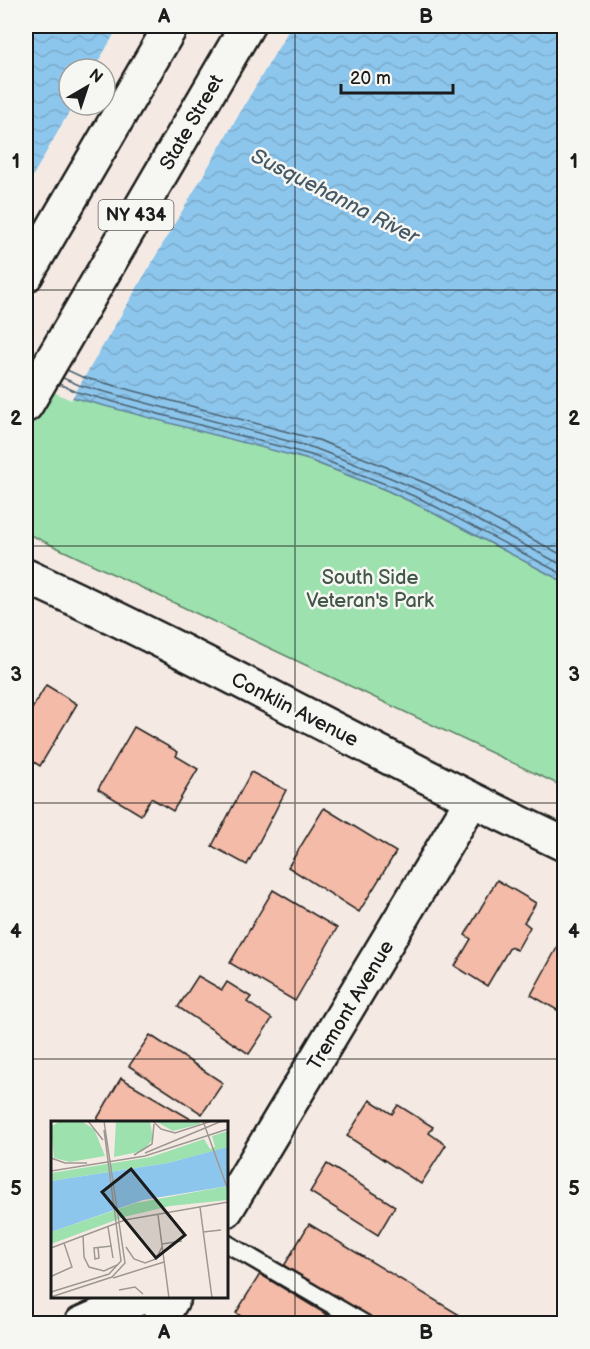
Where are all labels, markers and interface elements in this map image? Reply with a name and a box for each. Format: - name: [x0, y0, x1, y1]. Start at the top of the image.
- text: A: [157, 5, 171, 29]
- text: B: [419, 5, 433, 29]
- north arrow: [57, 57, 117, 117]
- scale bar: [341, 57, 454, 95]
- text: N: [85, 65, 106, 88]
- text: 20 m: [350, 68, 391, 89]
- street label: State Street: [155, 70, 229, 175]
- water label: Susquehanna River: [247, 143, 424, 250]
- text: 1: [12, 150, 20, 174]
- text: 1: [570, 150, 578, 174]
- road number: NY 434: [98, 200, 174, 230]
- text: 2: [10, 407, 22, 431]
- text: 2: [568, 407, 580, 431]
- park label: South Side Veteran's Park: [306, 566, 434, 613]
- text: 3: [10, 663, 22, 687]
- text: 3: [568, 663, 580, 687]
- street label: Conklin Avenue: [227, 668, 362, 752]
- text: 4: [10, 920, 22, 944]
- text: 4: [568, 920, 580, 944]
- street label: Tremont Avenue: [303, 936, 399, 1075]
- inset map: [51, 1121, 228, 1298]
- text: 5: [10, 1177, 22, 1201]
- text: 5: [568, 1177, 580, 1201]
- text: A: [157, 1321, 171, 1345]
- text: B: [419, 1321, 433, 1345]

